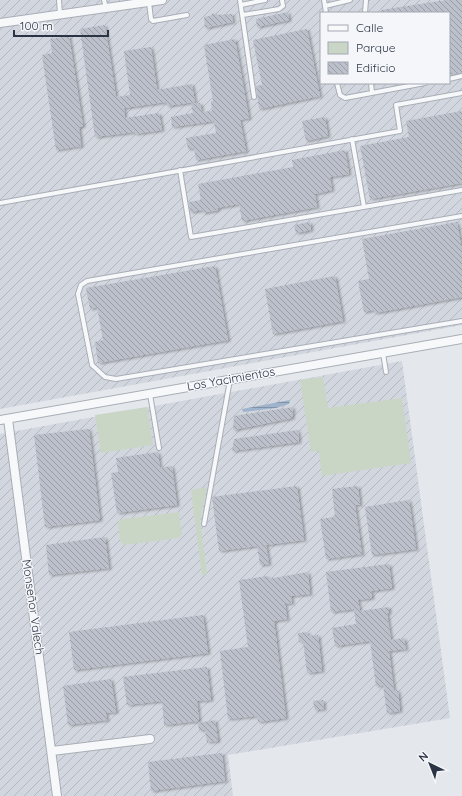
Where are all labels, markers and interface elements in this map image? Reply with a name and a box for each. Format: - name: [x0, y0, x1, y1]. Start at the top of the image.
- scale bar: [14, 12, 108, 38]
- legend: [320, 12, 450, 84]
- text: 100 m: [20, 18, 53, 33]
- text: Calle: [356, 20, 384, 35]
- text: Parque: [356, 40, 396, 55]
- text: Edificio: [356, 60, 396, 75]
- street label: Los Yacimientos: [186, 363, 276, 394]
- street label: Monseñor Valech: [19, 558, 48, 656]
- north arrow: [410, 744, 450, 784]
- text: N: [415, 749, 431, 765]

